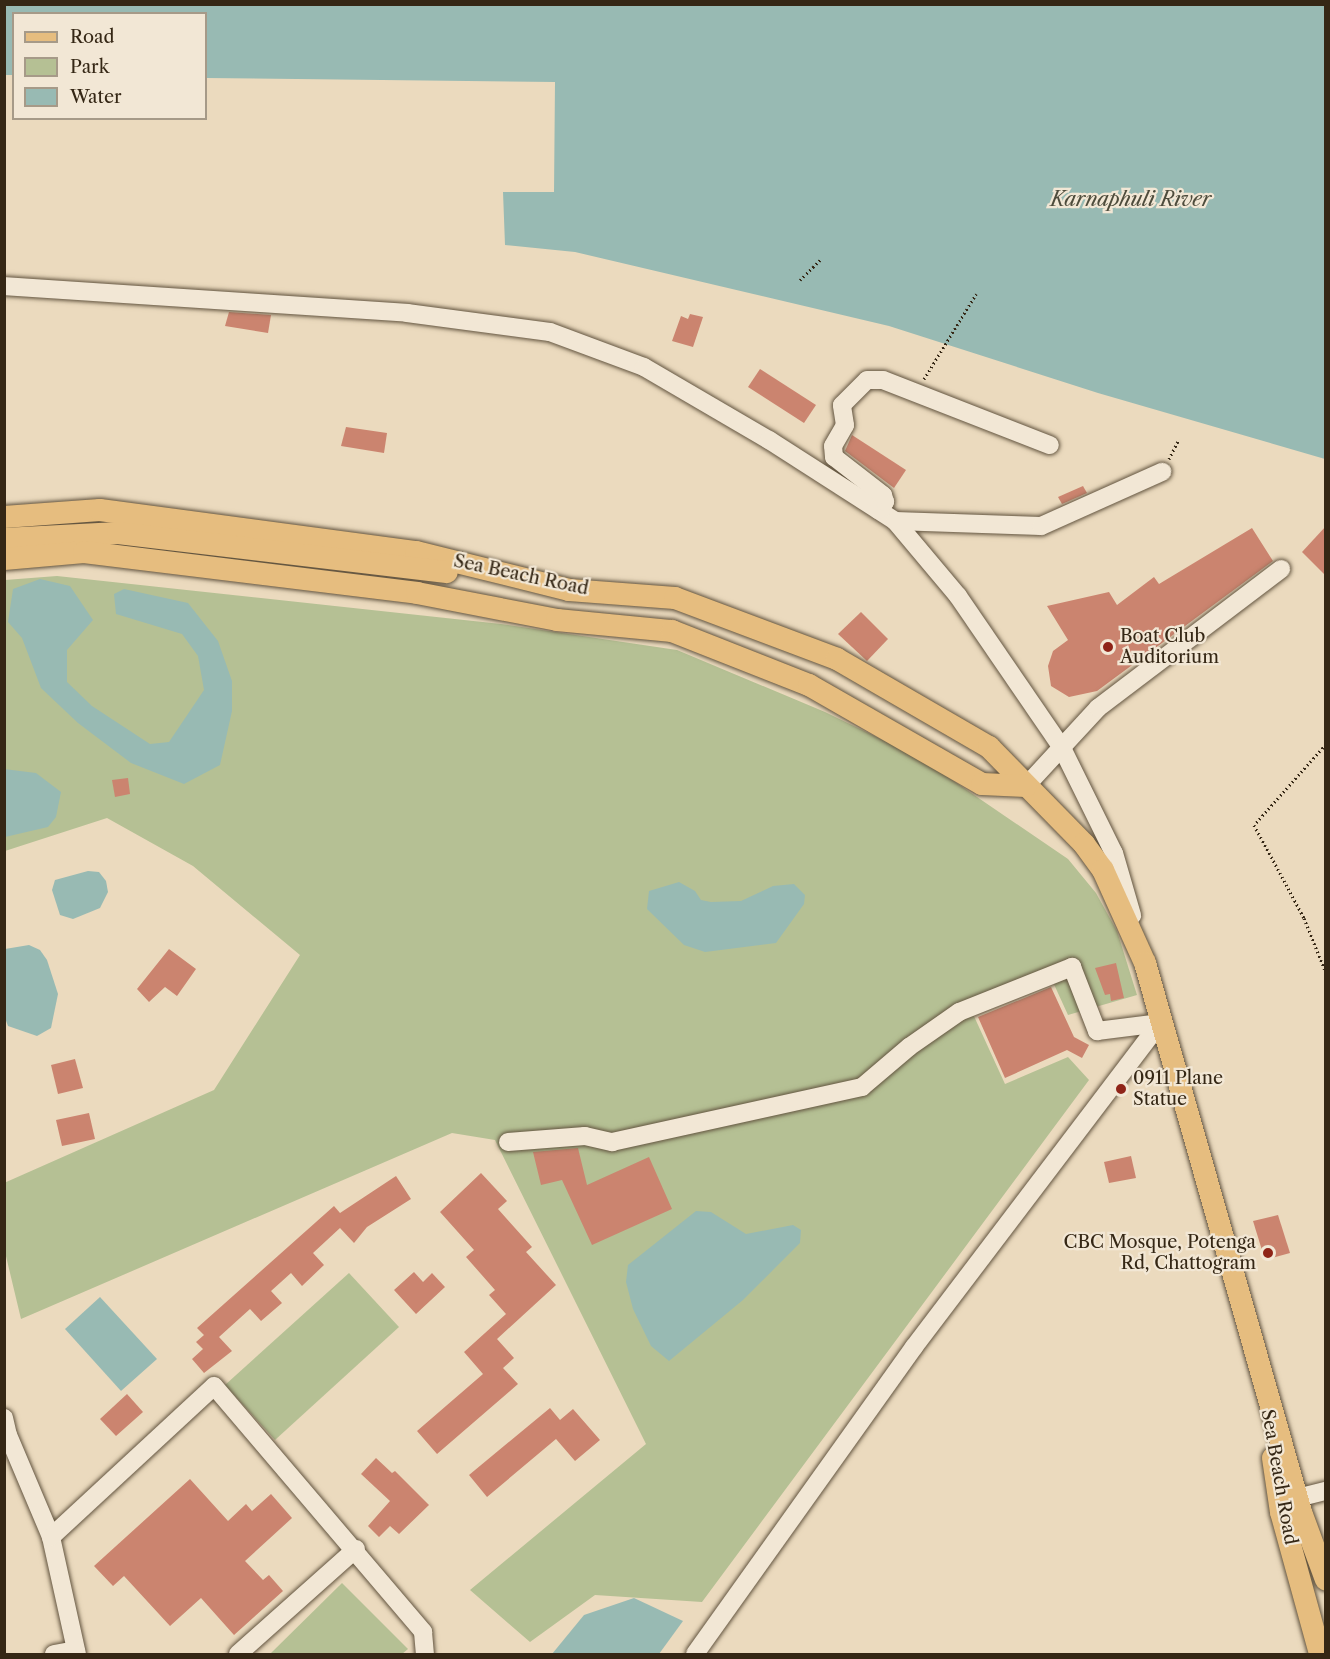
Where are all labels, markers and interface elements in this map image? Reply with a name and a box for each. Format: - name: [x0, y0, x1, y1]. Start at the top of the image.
- legend: [12, 12, 207, 120]
- text: Road: [70, 26, 115, 48]
- text: Park: [70, 56, 109, 78]
- text: Water: [70, 86, 122, 108]
- water label: Karnaphuli River: [1051, 187, 1211, 211]
- street label: Sea Beach Road: [452, 550, 590, 600]
- place label: Boat Club Auditorium: [1120, 626, 1219, 668]
- marker: Boat Club Auditorium: [1101, 640, 1115, 654]
- place label: 0911 Plane Statue: [1133, 1068, 1223, 1110]
- marker: 0911 Plane Statue: [1114, 1082, 1128, 1096]
- place label: CBC Mosque, Potenga Rd, Chattogram: [1064, 1232, 1256, 1274]
- marker: CBC Mosque, Potenga Rd, Chattogram: [1261, 1246, 1275, 1260]
- street label: Sea Beach Road: [1256, 1408, 1302, 1546]

